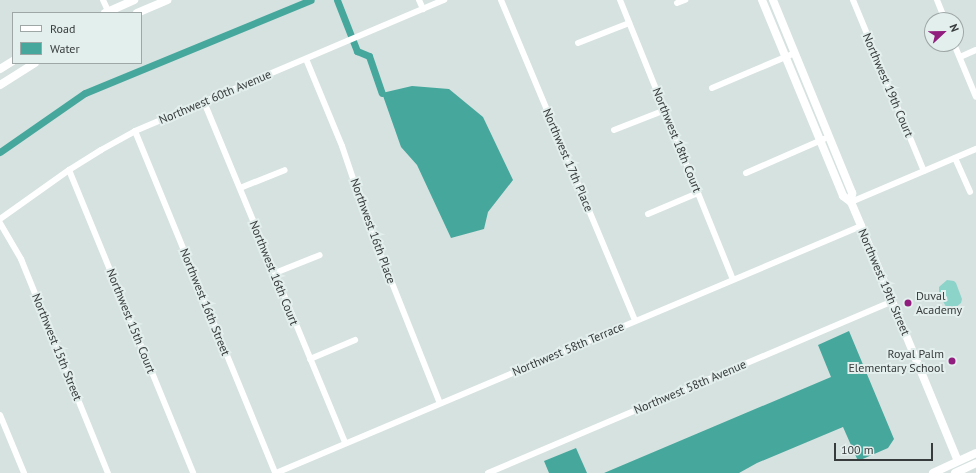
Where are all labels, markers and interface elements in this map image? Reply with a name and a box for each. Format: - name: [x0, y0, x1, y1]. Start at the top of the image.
- legend: [12, 12, 142, 64]
- north arrow: [924, 12, 964, 52]
- text: Road: [50, 21, 75, 36]
- text: N: [946, 22, 962, 34]
- street label: Northwest 19th Court: [860, 31, 916, 139]
- text: Water: [50, 41, 80, 56]
- street label: Northwest 60th Avenue: [156, 67, 274, 127]
- street label: Northwest 18th Court: [649, 86, 705, 194]
- street label: Northwest 17th Place: [540, 106, 596, 214]
- street label: Northwest 16th Place: [347, 176, 399, 286]
- street label: Northwest 16th Court: [246, 219, 302, 327]
- street label: Northwest 19th Street: [855, 227, 913, 337]
- street label: Northwest 16th Street: [177, 246, 233, 358]
- street label: Northwest 15th Court: [103, 267, 159, 375]
- place label: Duval Academy: [916, 289, 962, 317]
- street label: Northwest 15th Street: [29, 291, 85, 403]
- marker: Duval Academy: [903, 298, 913, 308]
- street label: Northwest 58th Terrace: [510, 319, 626, 379]
- place label: Royal Palm Elementary School: [848, 347, 944, 375]
- marker: Royal Palm Elementary School: [947, 356, 957, 366]
- street label: Northwest 58th Avenue: [631, 357, 749, 417]
- scale bar: [836, 435, 935, 461]
- text: 100 m: [841, 442, 874, 457]

